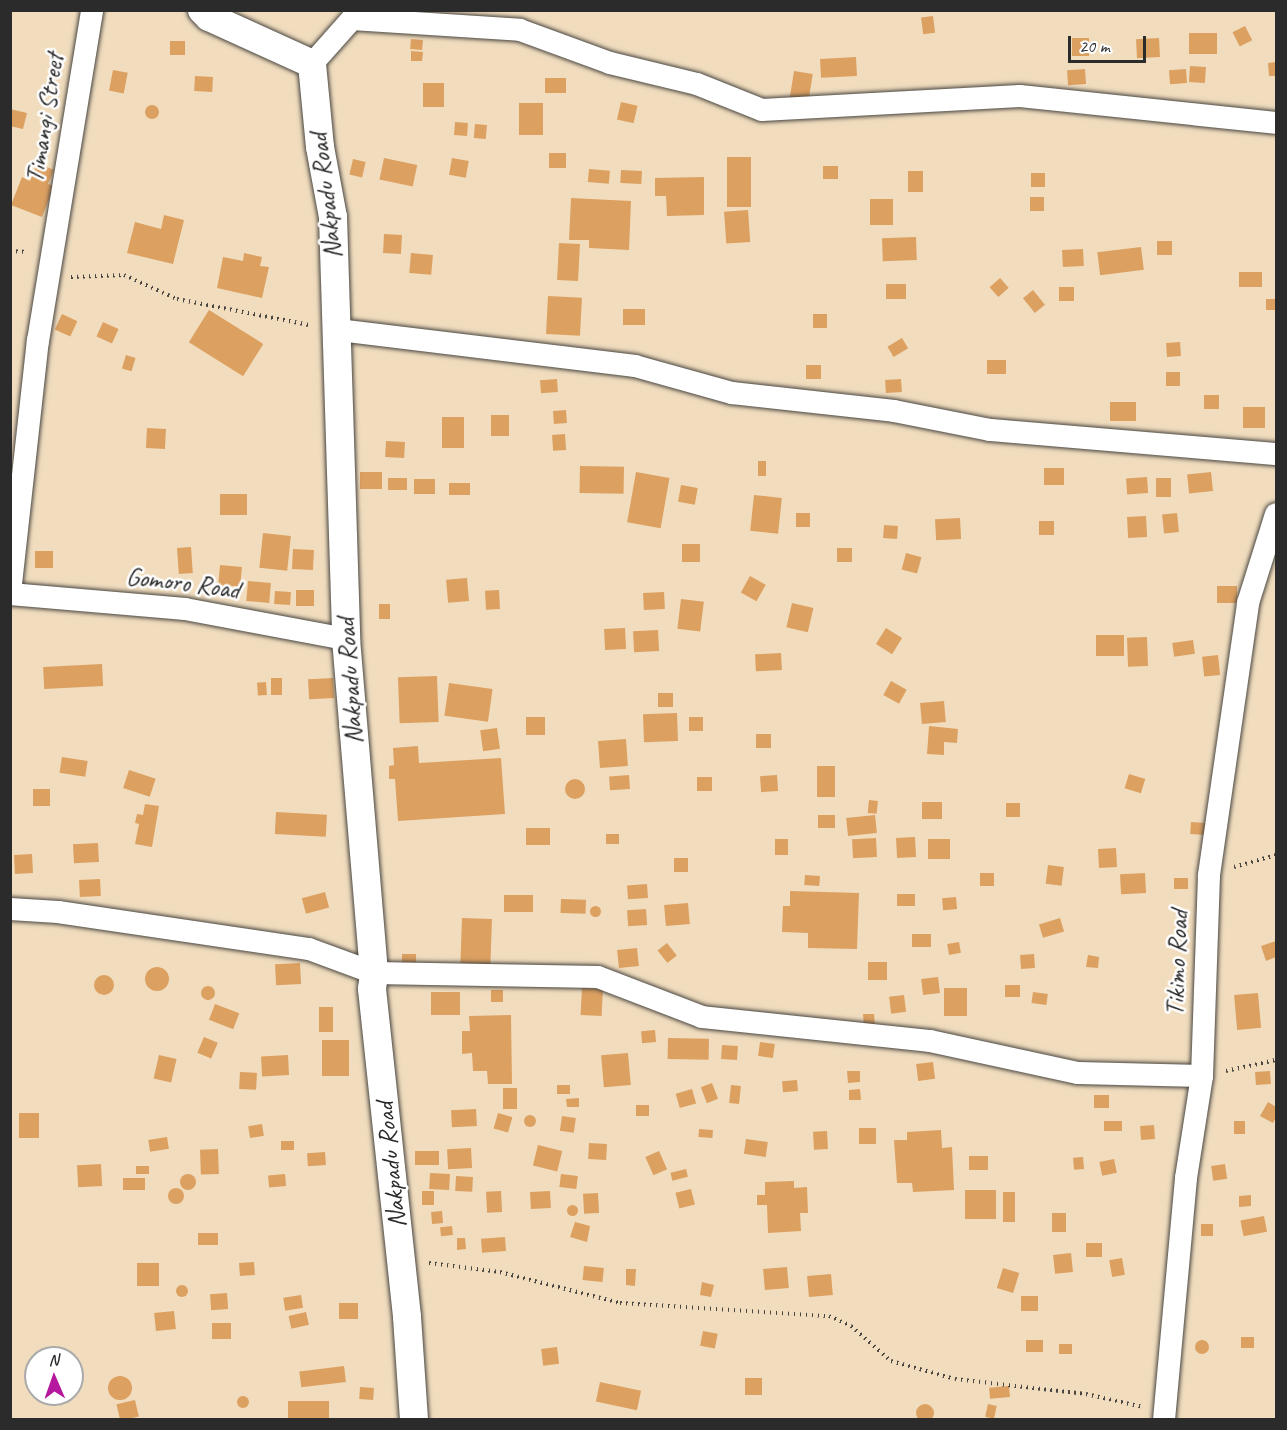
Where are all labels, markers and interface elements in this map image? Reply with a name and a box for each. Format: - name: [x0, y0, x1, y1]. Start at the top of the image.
- scale bar: [1071, 24, 1149, 62]
- text: 20 m: [1079, 35, 1110, 57]
- street label: Timangi Street: [19, 51, 71, 185]
- street label: Nakpadu Road: [303, 131, 349, 261]
- street label: Gomoro Road: [125, 561, 241, 605]
- street label: Nakpadu Road: [330, 617, 370, 745]
- street label: Tikimo Road: [1160, 909, 1194, 1017]
- street label: Nakpadu Road: [369, 1101, 413, 1229]
- north arrow: [24, 1346, 84, 1406]
- text: N: [48, 1350, 59, 1370]

